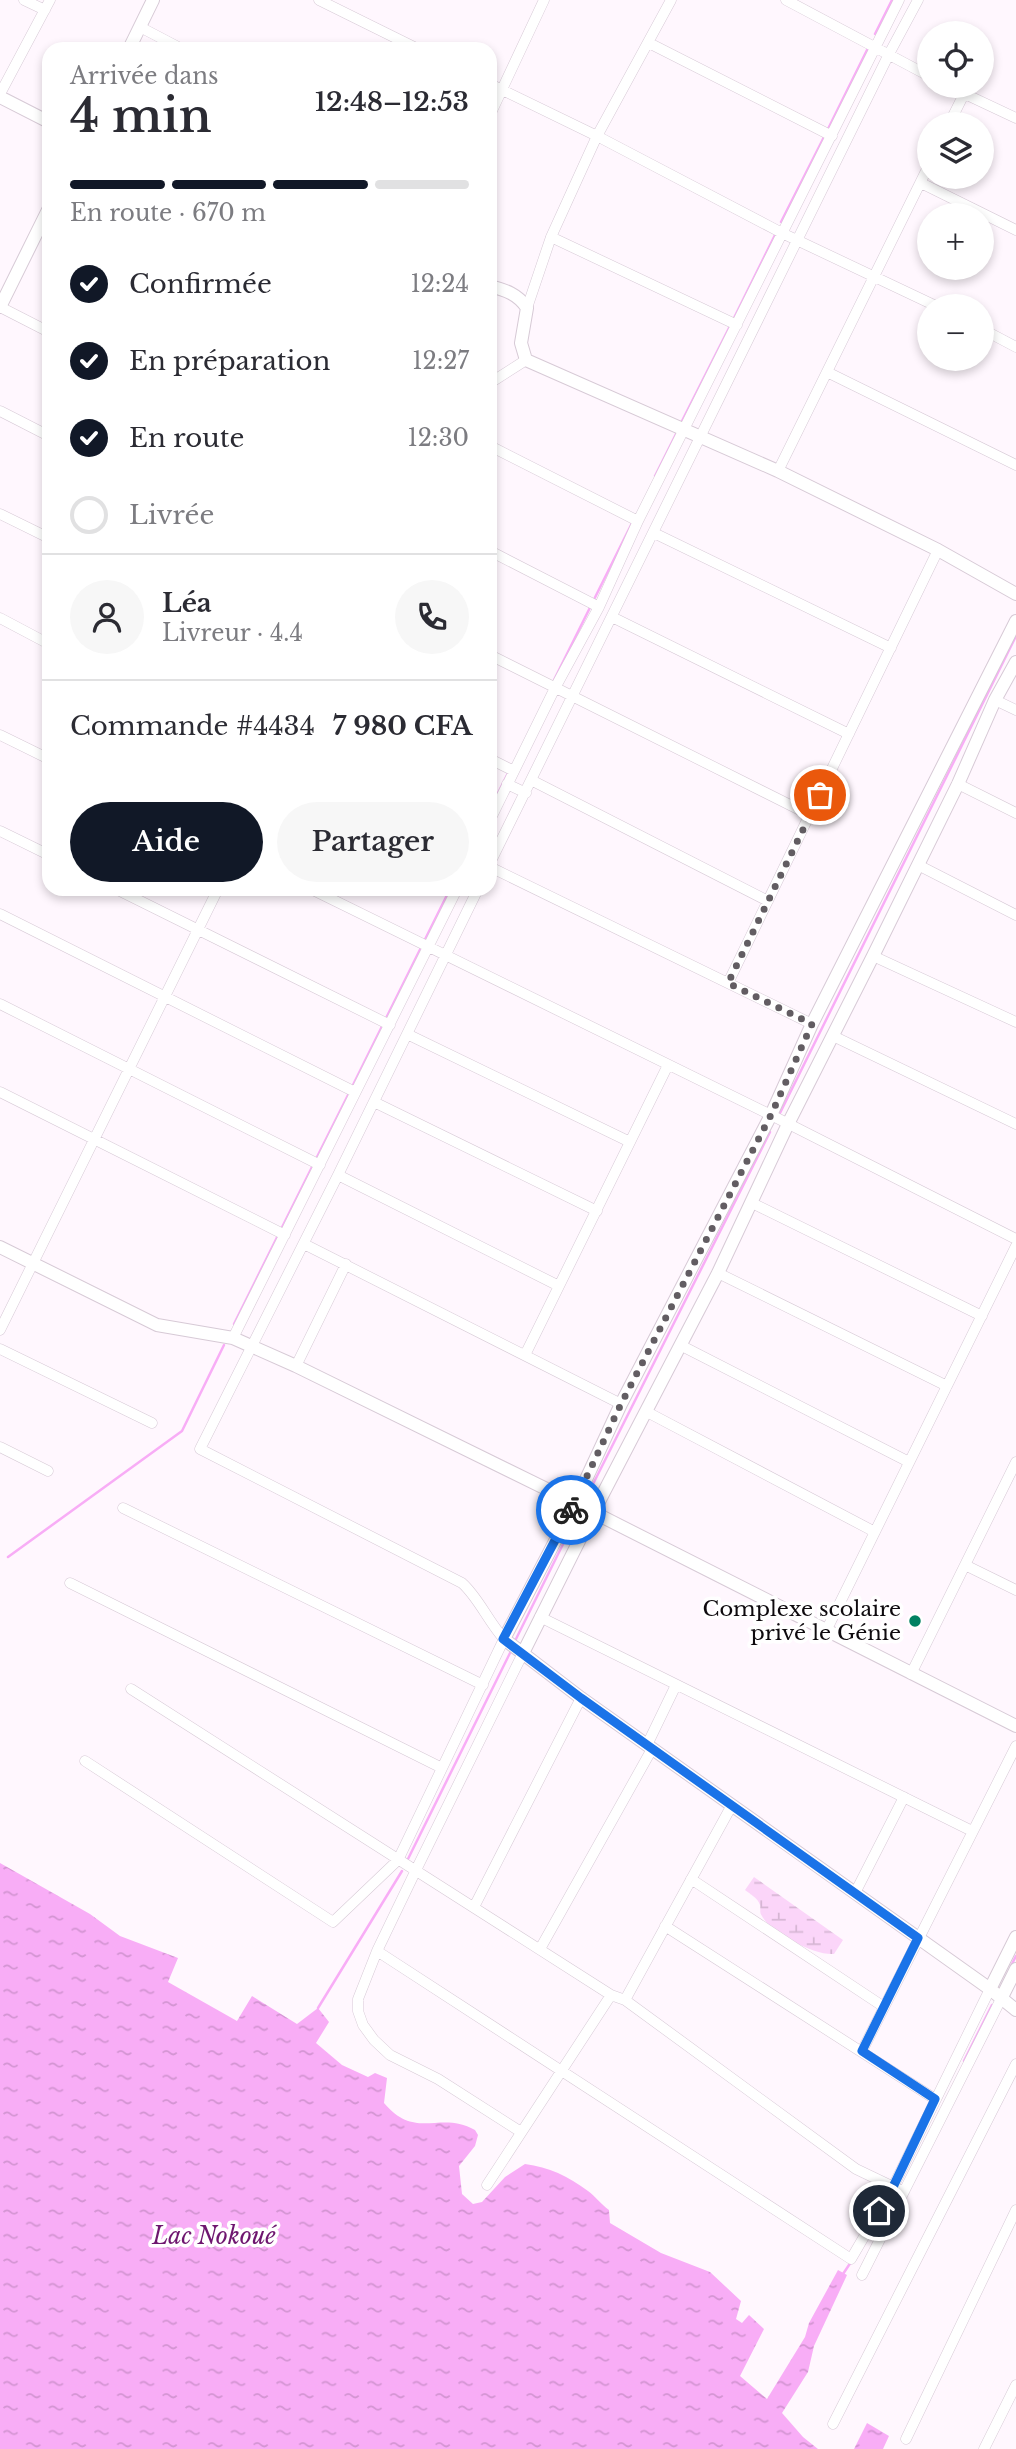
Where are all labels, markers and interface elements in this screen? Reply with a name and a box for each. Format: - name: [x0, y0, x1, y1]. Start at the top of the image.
- map controls: [917, 21, 994, 371]
- button: locate: [917, 21, 994, 98]
- text: Arrivée dans: [70, 62, 218, 90]
- text: 12:48–12:53: [315, 86, 469, 118]
- text: 4 min: [70, 87, 212, 144]
- button: layers: [917, 112, 994, 189]
- text: En route · 670 m: [70, 199, 266, 227]
- button: +: [917, 203, 994, 280]
- icon: check: [70, 265, 108, 303]
- text: Confirmée: [129, 268, 272, 300]
- text: 12:24: [410, 270, 469, 298]
- button: −: [917, 294, 994, 371]
- icon: check: [70, 342, 108, 380]
- text: En préparation: [129, 345, 330, 377]
- text: 12:27: [412, 347, 469, 375]
- icon: check: [70, 419, 108, 457]
- text: En route: [129, 422, 245, 454]
- text: 12:30: [407, 424, 469, 452]
- text: Livrée: [129, 499, 214, 531]
- button: person: [70, 580, 144, 654]
- button: phone: [395, 580, 469, 654]
- text: Léa: [162, 587, 212, 619]
- text: Livreur · 4.4: [162, 619, 303, 647]
- text: Commande #4434: [70, 710, 315, 742]
- text: 7 980 CFA: [333, 710, 472, 742]
- pin: [790, 765, 850, 825]
- icon: bag: [801, 776, 839, 814]
- button: Aide: [70, 802, 263, 882]
- button: Partager: [277, 802, 469, 882]
- courier: [536, 1475, 606, 1545]
- icon: bike: [552, 1491, 590, 1529]
- place label: Complexe scolaire privé le Génie: [703, 1596, 901, 1646]
- marker: Complexe scolaire privé le Génie: [907, 1613, 923, 1629]
- pin: [849, 2181, 909, 2241]
- icon: home: [860, 2192, 898, 2230]
- water label: Lac Nokoué: [151, 2222, 277, 2250]

